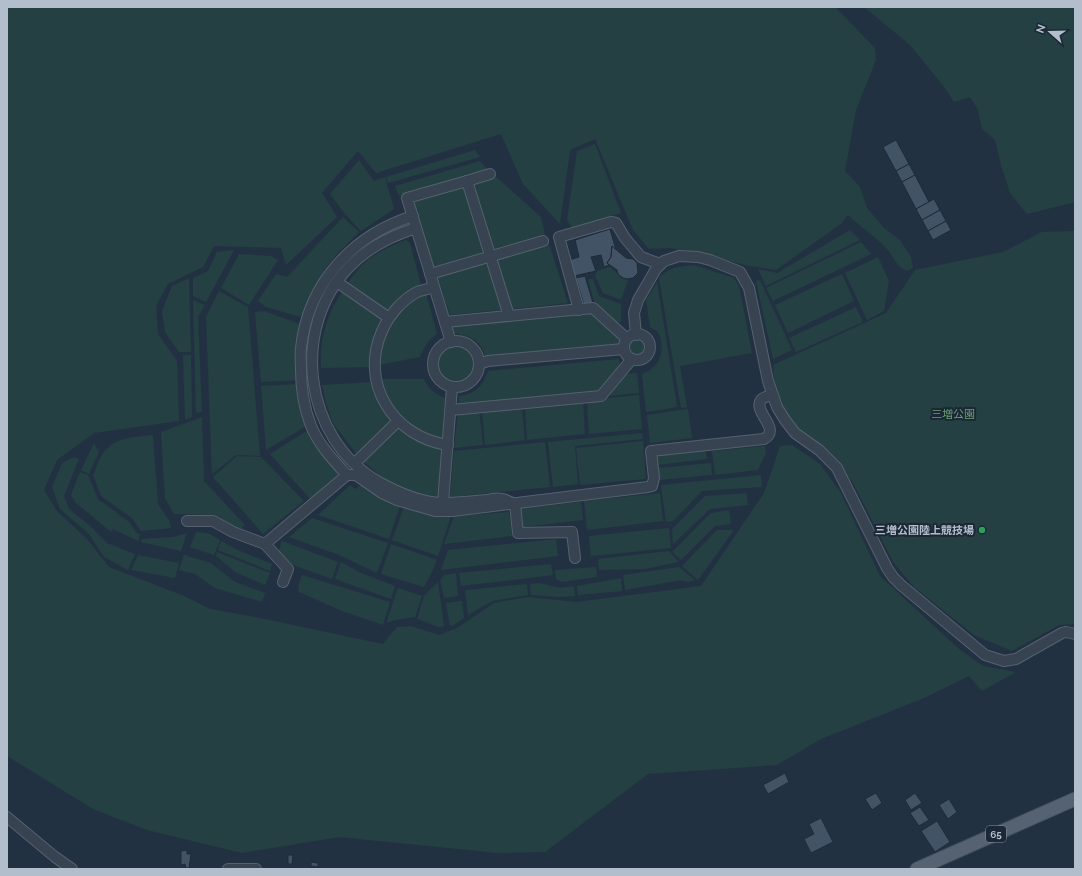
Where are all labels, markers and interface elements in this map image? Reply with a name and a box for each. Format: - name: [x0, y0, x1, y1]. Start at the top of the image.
- north arrow: [1030, 12, 1070, 52]
- text: N: [1034, 23, 1049, 35]
- park label: 三増公園: [931, 408, 975, 421]
- place label: 三増公園陸上競技場: [875, 524, 974, 537]
- marker: 三増公園陸上競技場: [977, 525, 987, 535]
- road number: 65: [986, 826, 1006, 842]

